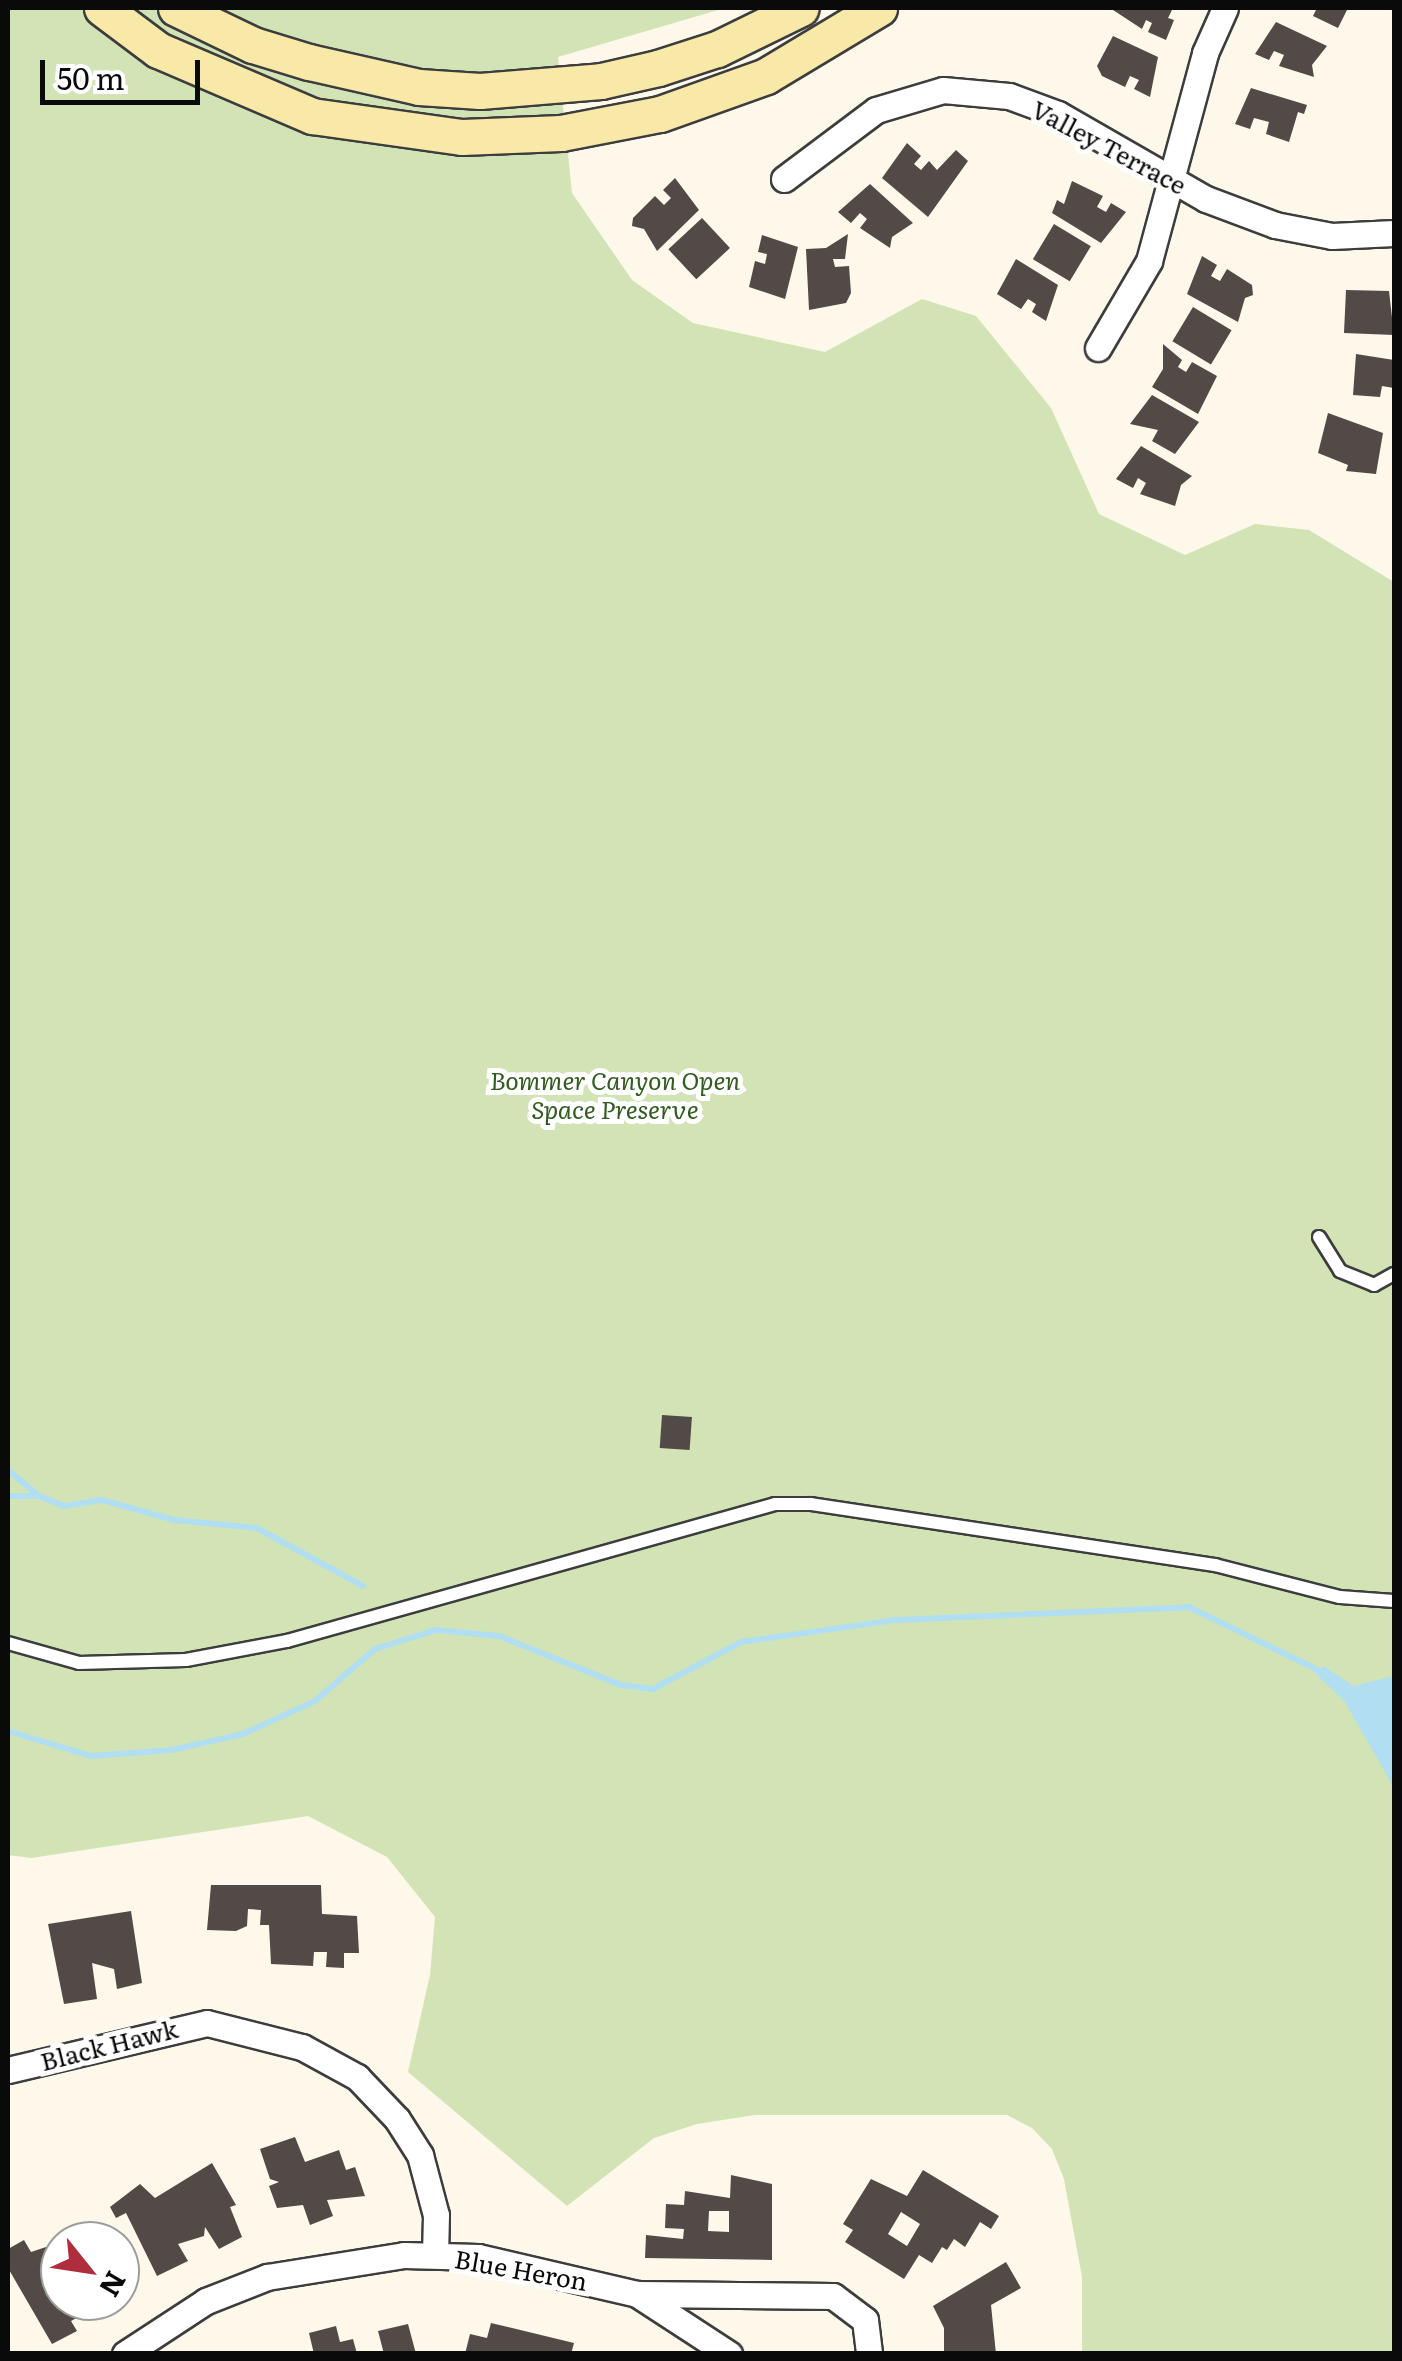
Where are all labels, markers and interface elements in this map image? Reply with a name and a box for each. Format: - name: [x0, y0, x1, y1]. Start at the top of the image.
- scale bar: [45, 40, 205, 102]
- text: 50 m: [57, 55, 125, 99]
- street label: Valley Terrace: [1027, 94, 1191, 200]
- park label: Bommer Canyon Open Space Preserve: [490, 1066, 740, 1125]
- street label: Black Hawk: [37, 2013, 181, 2077]
- north arrow: [40, 2221, 140, 2321]
- street label: Blue Heron: [452, 2244, 590, 2296]
- text: N: [90, 2264, 138, 2306]

